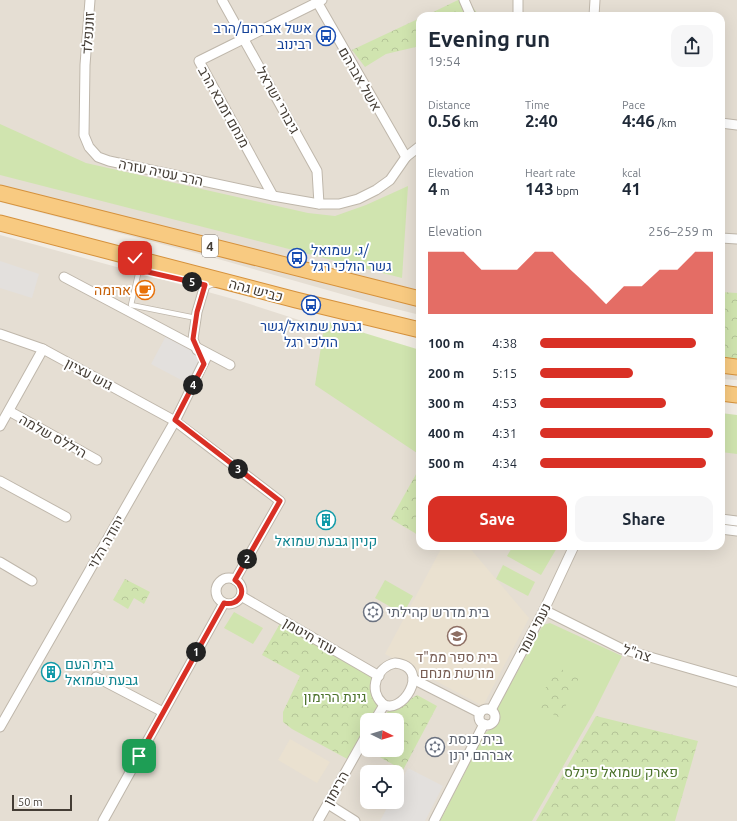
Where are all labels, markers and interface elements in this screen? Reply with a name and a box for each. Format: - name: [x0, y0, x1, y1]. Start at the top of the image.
- street label: זוננפלד: [79, 11, 97, 55]
- place label: אשל אברהם/הרב רבינוב: [214, 20, 312, 52]
- bus stop icon: אשל אברהם/הרב רבינוב: [315, 25, 337, 47]
- button: share: [671, 25, 713, 67]
- text: Evening run: [428, 26, 550, 51]
- street label: אשל אברהם: [335, 44, 385, 114]
- text: 19:54: [428, 54, 461, 68]
- street label: מנחם זמבא הרב: [195, 64, 253, 150]
- street label: גיבורי ישראל: [253, 64, 303, 136]
- text: Distance: [428, 99, 471, 111]
- text: Time: [525, 99, 550, 111]
- text: Pace: [622, 99, 645, 111]
- text: 0.56: [428, 111, 461, 130]
- text: 2:40: [525, 111, 558, 130]
- text: 4:46: [622, 111, 655, 130]
- text: km: [461, 117, 479, 129]
- text: /km: [655, 117, 677, 129]
- street label: הרב עטיה עזרה: [117, 155, 205, 189]
- text: Elevation: [428, 167, 474, 179]
- text: Heart rate: [525, 167, 576, 179]
- text: kcal: [622, 167, 641, 179]
- text: 4: [428, 179, 438, 198]
- text: 143: [525, 179, 554, 198]
- text: 41: [622, 179, 641, 198]
- text: m: [438, 185, 450, 197]
- text: bpm: [554, 185, 579, 197]
- text: Elevation: [428, 224, 482, 238]
- text: 256–259 m: [648, 224, 713, 238]
- road number: 4: [202, 235, 218, 257]
- pin: [118, 241, 152, 275]
- place label: ג. שמואל/ גשר הולכי רגל: [311, 242, 392, 274]
- icon: check: [124, 247, 146, 269]
- bus stop icon: ג. שמואל/ גשר הולכי רגל: [286, 247, 308, 269]
- pin: 5: [182, 272, 202, 292]
- street label: כביש גהה: [227, 275, 285, 305]
- text: 5: [189, 276, 195, 288]
- cafe icon: ארומה: [134, 279, 156, 301]
- place label: ארומה: [94, 282, 131, 298]
- bus stop icon: גבעת שמואל/גשר הולכי רגל: [300, 294, 322, 316]
- place label: גבעת שמואל/גשר הולכי רגל: [260, 318, 362, 350]
- text: 100 m: [428, 336, 464, 350]
- text: 4:38: [492, 336, 517, 350]
- street label: גוש עציון: [62, 355, 116, 393]
- text: 200 m: [428, 366, 464, 380]
- text: 5:15: [492, 366, 517, 380]
- pin: 4: [183, 375, 203, 395]
- text: 4: [190, 379, 196, 391]
- text: 300 m: [428, 396, 464, 410]
- text: 4:53: [492, 396, 517, 410]
- street label: היללס שלמה: [17, 411, 89, 461]
- text: 400 m: [428, 426, 464, 440]
- text: 4:31: [492, 426, 517, 440]
- text: 500 m: [428, 456, 464, 470]
- text: 4:34: [492, 456, 517, 470]
- pin: 3: [228, 459, 248, 479]
- text: 3: [235, 463, 241, 475]
- button: Save: [428, 496, 567, 542]
- button: Share: [575, 496, 713, 542]
- building icon: קניון גבעת שמואל: [315, 509, 337, 531]
- street label: יהודה הלוי: [84, 512, 128, 572]
- place label: קניון גבעת שמואל: [275, 533, 377, 549]
- pin: 2: [237, 549, 257, 569]
- text: 2: [244, 553, 250, 565]
- street label: נעמי שמר: [514, 600, 554, 658]
- synagogue icon: בית מדרש קהילתי: [362, 601, 384, 623]
- place label: בית מדרש קהילתי: [387, 604, 490, 620]
- street label: עוזי חיטמן: [281, 614, 339, 658]
- school or university icon: בית ספר ממ"ד מורשת מנחם: [446, 625, 468, 647]
- street label: צה"ל: [621, 641, 653, 665]
- pin: 1: [186, 642, 206, 662]
- text: 1: [193, 646, 199, 658]
- place label: בית ספר ממ"ד מורשת מנחם: [416, 649, 499, 681]
- place label: בית העם גבעת שמואל: [65, 656, 138, 688]
- building icon: בית העם גבעת שמואל: [40, 661, 62, 683]
- park label: גינת הרימון: [303, 689, 367, 705]
- north arrow: [360, 713, 404, 757]
- map controls: [360, 713, 404, 809]
- place label: בית כנסת אברהם ירנן: [449, 731, 513, 763]
- synagogue icon: בית כנסת אברהם ירנן: [424, 736, 446, 758]
- pin: [122, 739, 156, 773]
- icon: arrive: [128, 745, 150, 767]
- park label: פארק שמואל פינלס: [564, 764, 678, 780]
- button: locate: [360, 765, 404, 809]
- street label: הרימון: [320, 768, 352, 808]
- scale bar: [12, 793, 72, 812]
- text: 50 m: [18, 796, 42, 808]

